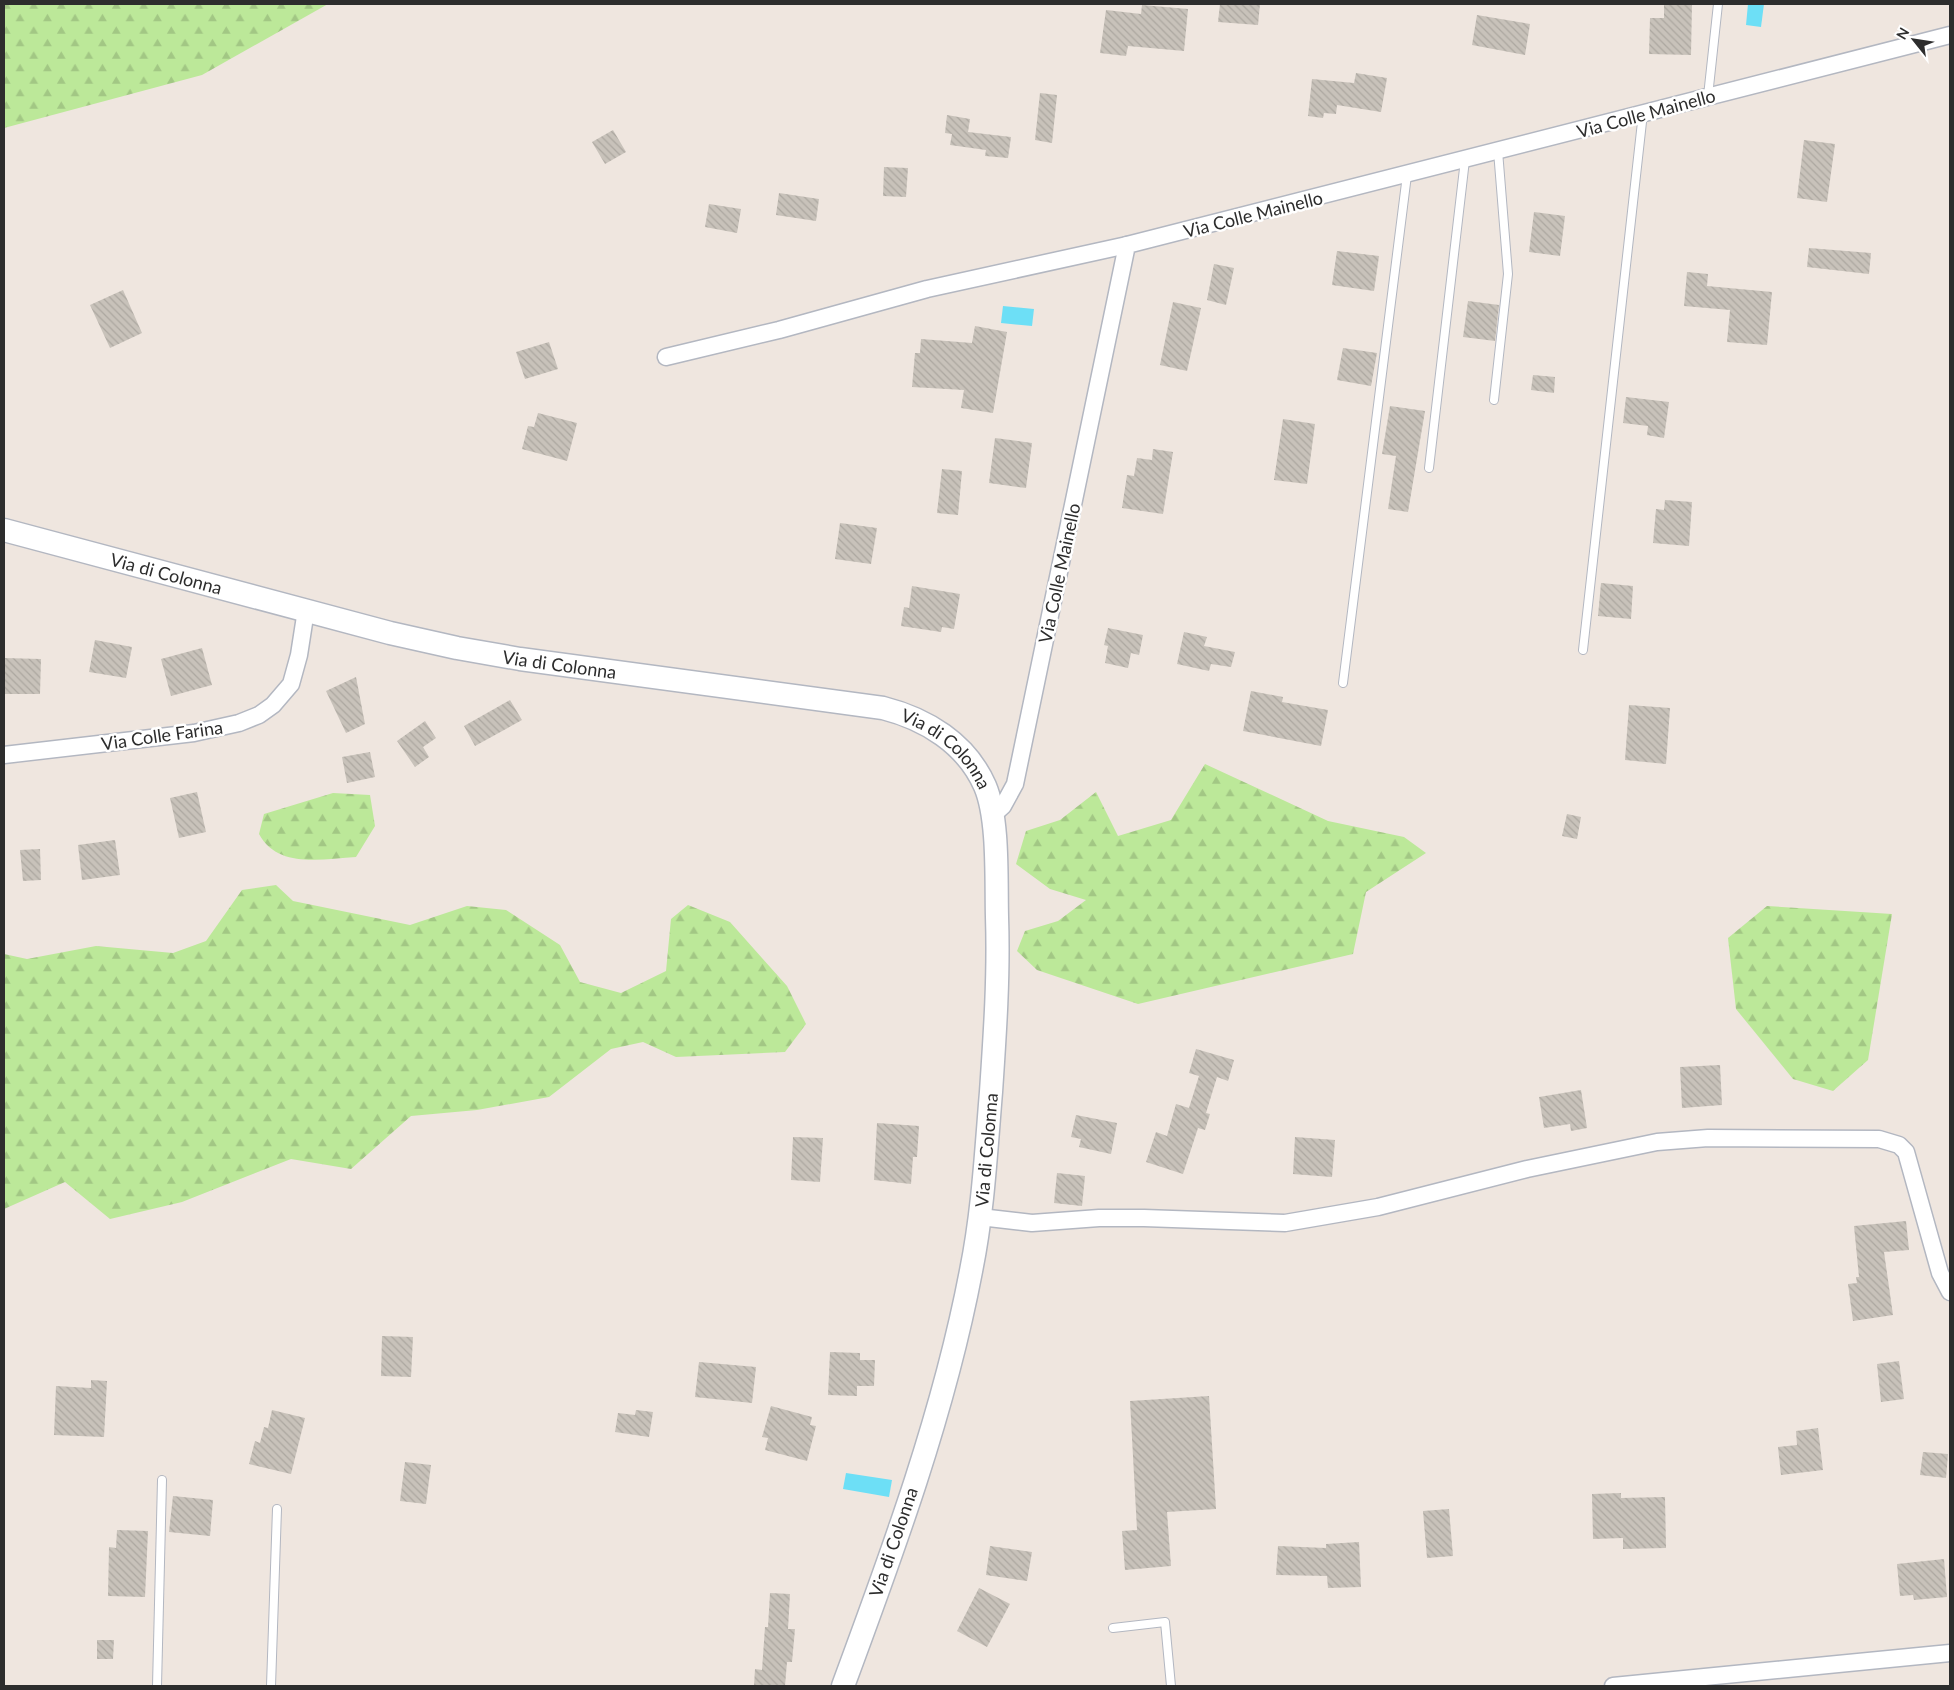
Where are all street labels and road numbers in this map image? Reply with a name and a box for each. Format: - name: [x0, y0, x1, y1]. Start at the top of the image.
- street label: Via Colle Mainello: [1574, 84, 1718, 142]
- street label: Via Colle Mainello: [1181, 186, 1325, 242]
- street label: Via Colle Mainello: [1033, 501, 1085, 645]
- street label: Via di Colonna: [108, 548, 225, 599]
- street label: Via di Colonna: [501, 645, 618, 683]
- street label: Via di Colonna: [898, 704, 996, 792]
- street label: Via Colle Farina: [100, 716, 224, 754]
- street label: Via di Colonna: [970, 1092, 1002, 1208]
- street label: Via di Colonna: [864, 1484, 922, 1600]

